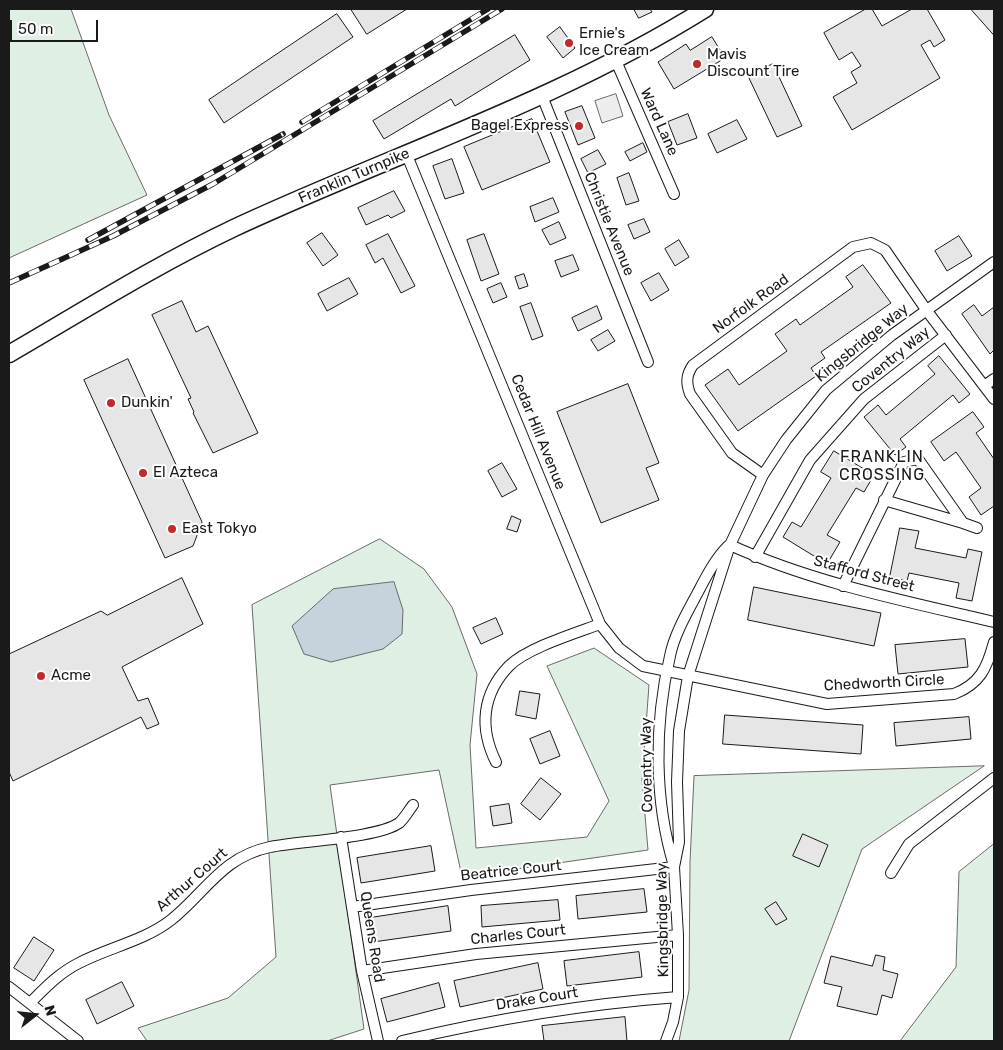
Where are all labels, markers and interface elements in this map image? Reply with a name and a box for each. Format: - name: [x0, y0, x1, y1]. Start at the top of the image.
- scale bar: [12, 10, 100, 42]
- text: 50 m: [18, 20, 53, 38]
- place label: Ernie's Ice Cream: [579, 25, 649, 60]
- marker: Ernie's Ice Cream: [563, 37, 575, 49]
- place label: Mavis Discount Tire: [707, 46, 799, 81]
- marker: Mavis Discount Tire: [691, 58, 703, 70]
- street label: Ward Lane: [636, 85, 682, 159]
- place label: Bagel Express: [471, 117, 569, 135]
- marker: Bagel Express: [573, 120, 585, 132]
- street label: Franklin Turnpike: [296, 144, 412, 208]
- street label: Christie Avenue: [580, 170, 638, 278]
- street label: Norfolk Road: [709, 270, 793, 338]
- street label: Kingsbridge Way: [812, 300, 912, 386]
- street label: Coventry Way: [848, 323, 934, 397]
- street label: Cedar Hill Avenue: [507, 372, 569, 492]
- place label: Dunkin': [121, 394, 173, 412]
- marker: Dunkin': [105, 397, 117, 409]
- district label: FRANKLIN CROSSING: [838, 447, 926, 485]
- place label: El Azteca: [153, 464, 218, 482]
- marker: El Azteca: [137, 467, 149, 479]
- place label: East Tokyo: [182, 520, 257, 538]
- marker: East Tokyo: [166, 523, 178, 535]
- street label: Stafford Street: [812, 552, 916, 596]
- place label: Acme: [51, 667, 91, 685]
- marker: Acme: [35, 670, 47, 682]
- street label: Chedworth Circle: [823, 671, 945, 695]
- street label: Coventry Way: [637, 717, 657, 813]
- street label: Arthur Court: [153, 844, 231, 916]
- street label: Beatrice Court: [460, 857, 562, 885]
- street label: Kingsbridge Way: [653, 863, 673, 977]
- street label: Queens Road: [356, 890, 388, 984]
- street label: Charles Court: [469, 921, 567, 949]
- street label: Drake Court: [495, 984, 579, 1014]
- north arrow: [10, 990, 60, 1040]
- text: N: [40, 1004, 59, 1018]

